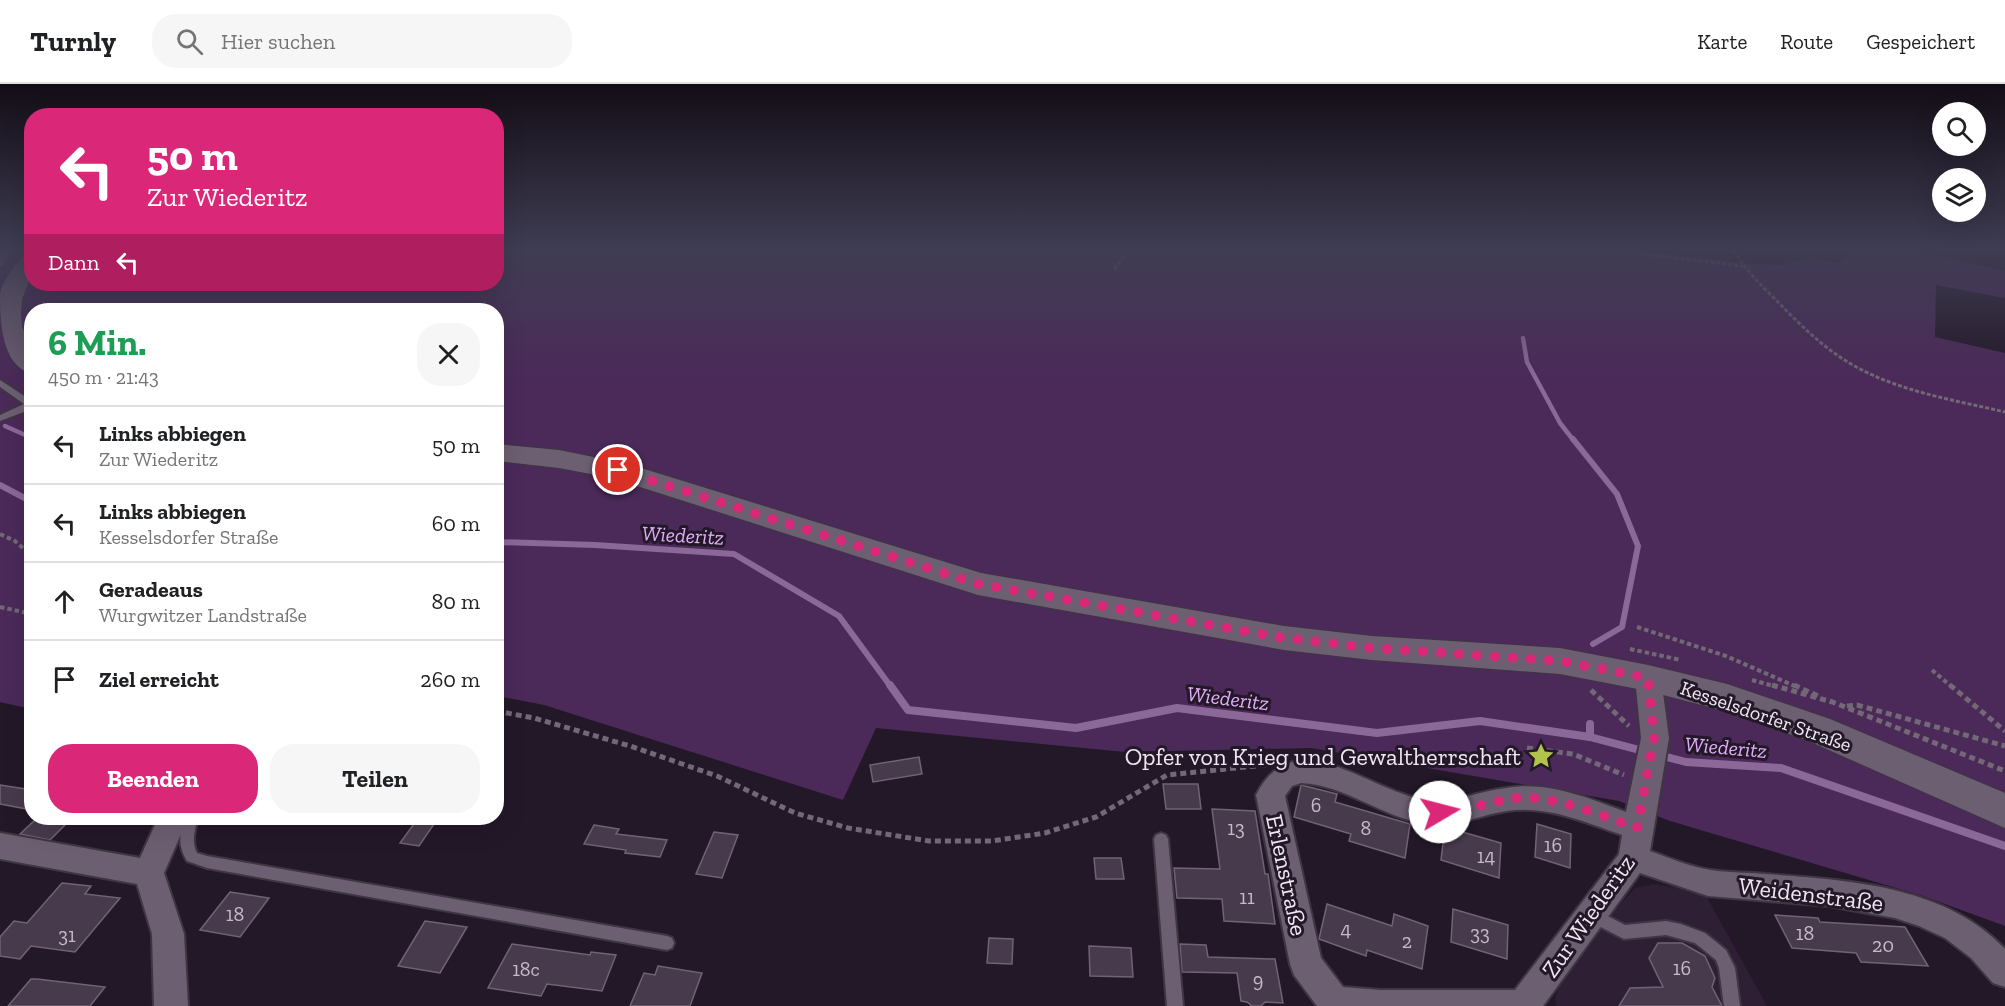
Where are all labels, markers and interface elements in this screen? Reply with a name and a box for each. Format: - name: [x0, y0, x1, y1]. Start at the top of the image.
- search box: [152, 14, 572, 68]
- text: Turnly: [30, 25, 116, 58]
- icon: search: [173, 25, 206, 58]
- text: Hier suchen: [221, 28, 335, 55]
- text: Karte: [1697, 29, 1747, 54]
- text: Route: [1780, 29, 1833, 54]
- text: Gespeichert: [1866, 29, 1975, 54]
- map controls: [1932, 102, 1986, 222]
- button: search: [1932, 102, 1986, 156]
- text: 50 m: [147, 130, 238, 181]
- icon: left: [48, 132, 126, 210]
- button: layers: [1932, 168, 1986, 222]
- text: Zur Wiederitz: [147, 181, 308, 213]
- icon: left: [111, 246, 144, 279]
- text: Dann: [48, 249, 99, 276]
- text: 6 Min.: [48, 321, 147, 364]
- button: close: [417, 323, 480, 386]
- text: 450 m · 21:43: [48, 365, 159, 389]
- text: Links abbiegen: [99, 420, 246, 447]
- icon: left: [48, 429, 81, 462]
- text: 50 m: [432, 432, 480, 459]
- pin: [592, 444, 643, 495]
- text: Zur Wiederitz: [99, 447, 218, 471]
- icon: arrive: [601, 453, 634, 486]
- text: Links abbiegen: [99, 498, 246, 525]
- icon: left: [48, 507, 81, 540]
- text: 60 m: [432, 510, 480, 537]
- water label: Wiederitz: [641, 520, 725, 550]
- text: Kesselsdorfer Straße: [99, 525, 278, 549]
- text: Geradeaus: [99, 576, 203, 603]
- icon: ahead: [48, 585, 81, 618]
- text: 80 m: [432, 588, 480, 615]
- text: Wurgwitzer Landstraße: [99, 603, 307, 627]
- icon: arrive: [48, 663, 81, 696]
- text: Ziel erreicht: [99, 666, 219, 693]
- text: 260 m: [420, 666, 480, 693]
- street label: Kesselsdorfer Straße: [1677, 675, 1855, 757]
- water label: Wiederitz: [1186, 681, 1270, 715]
- water label: Wiederitz: [1684, 731, 1768, 763]
- place icon: Opfer von Krieg und Gewaltherrschaft: [1526, 741, 1556, 771]
- place label: Opfer von Krieg und Gewaltherrschaft: [1125, 742, 1521, 771]
- button: Beenden: [48, 744, 258, 813]
- button: Teilen: [270, 744, 480, 813]
- position arrow: [1408, 780, 1472, 844]
- house number: 6: [1311, 793, 1321, 817]
- street label: Erlenstraße: [1260, 812, 1314, 938]
- house number: 13: [1227, 816, 1245, 840]
- house number: 8: [1361, 816, 1371, 840]
- house number: 16: [1544, 833, 1562, 857]
- house number: 14: [1477, 844, 1495, 868]
- street label: Zur Wiederitz: [1535, 849, 1641, 983]
- street label: Weidenstraße: [1737, 871, 1885, 917]
- house number: 11: [1239, 885, 1255, 909]
- house number: 18: [226, 902, 244, 926]
- house number: 4: [1341, 917, 1352, 941]
- house number: 33: [1470, 921, 1490, 945]
- house number: 18: [1796, 921, 1814, 945]
- house number: 31: [58, 923, 76, 947]
- house number: 2: [1402, 929, 1412, 953]
- house number: 20: [1872, 933, 1894, 957]
- house number: 16: [1673, 956, 1691, 980]
- house number: 18c: [512, 957, 540, 981]
- house number: 9: [1253, 968, 1263, 992]

